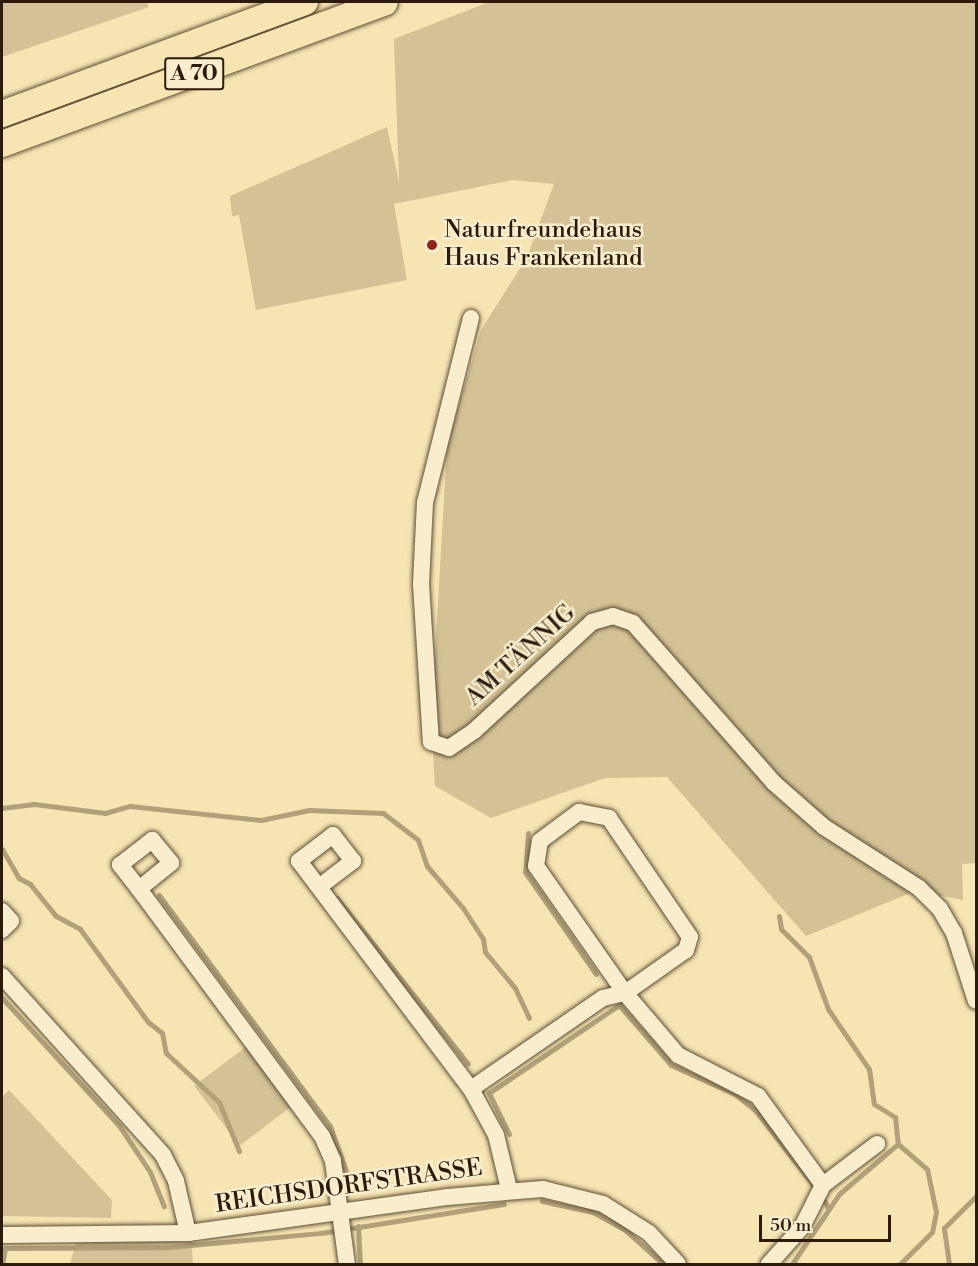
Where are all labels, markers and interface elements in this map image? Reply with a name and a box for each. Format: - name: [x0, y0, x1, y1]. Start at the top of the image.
- road number: A 70: [164, 55, 224, 93]
- place label: Naturfreundehaus Haus Frankenland: [444, 217, 643, 273]
- marker: Naturfreundehaus Haus Frankenland: [425, 238, 439, 252]
- street label: AM TÄNNIG: [460, 599, 582, 713]
- street label: REICHSDORFSTRASSE: [214, 1154, 484, 1220]
- scale bar: [762, 1203, 894, 1241]
- text: 50 m: [770, 1214, 811, 1237]

